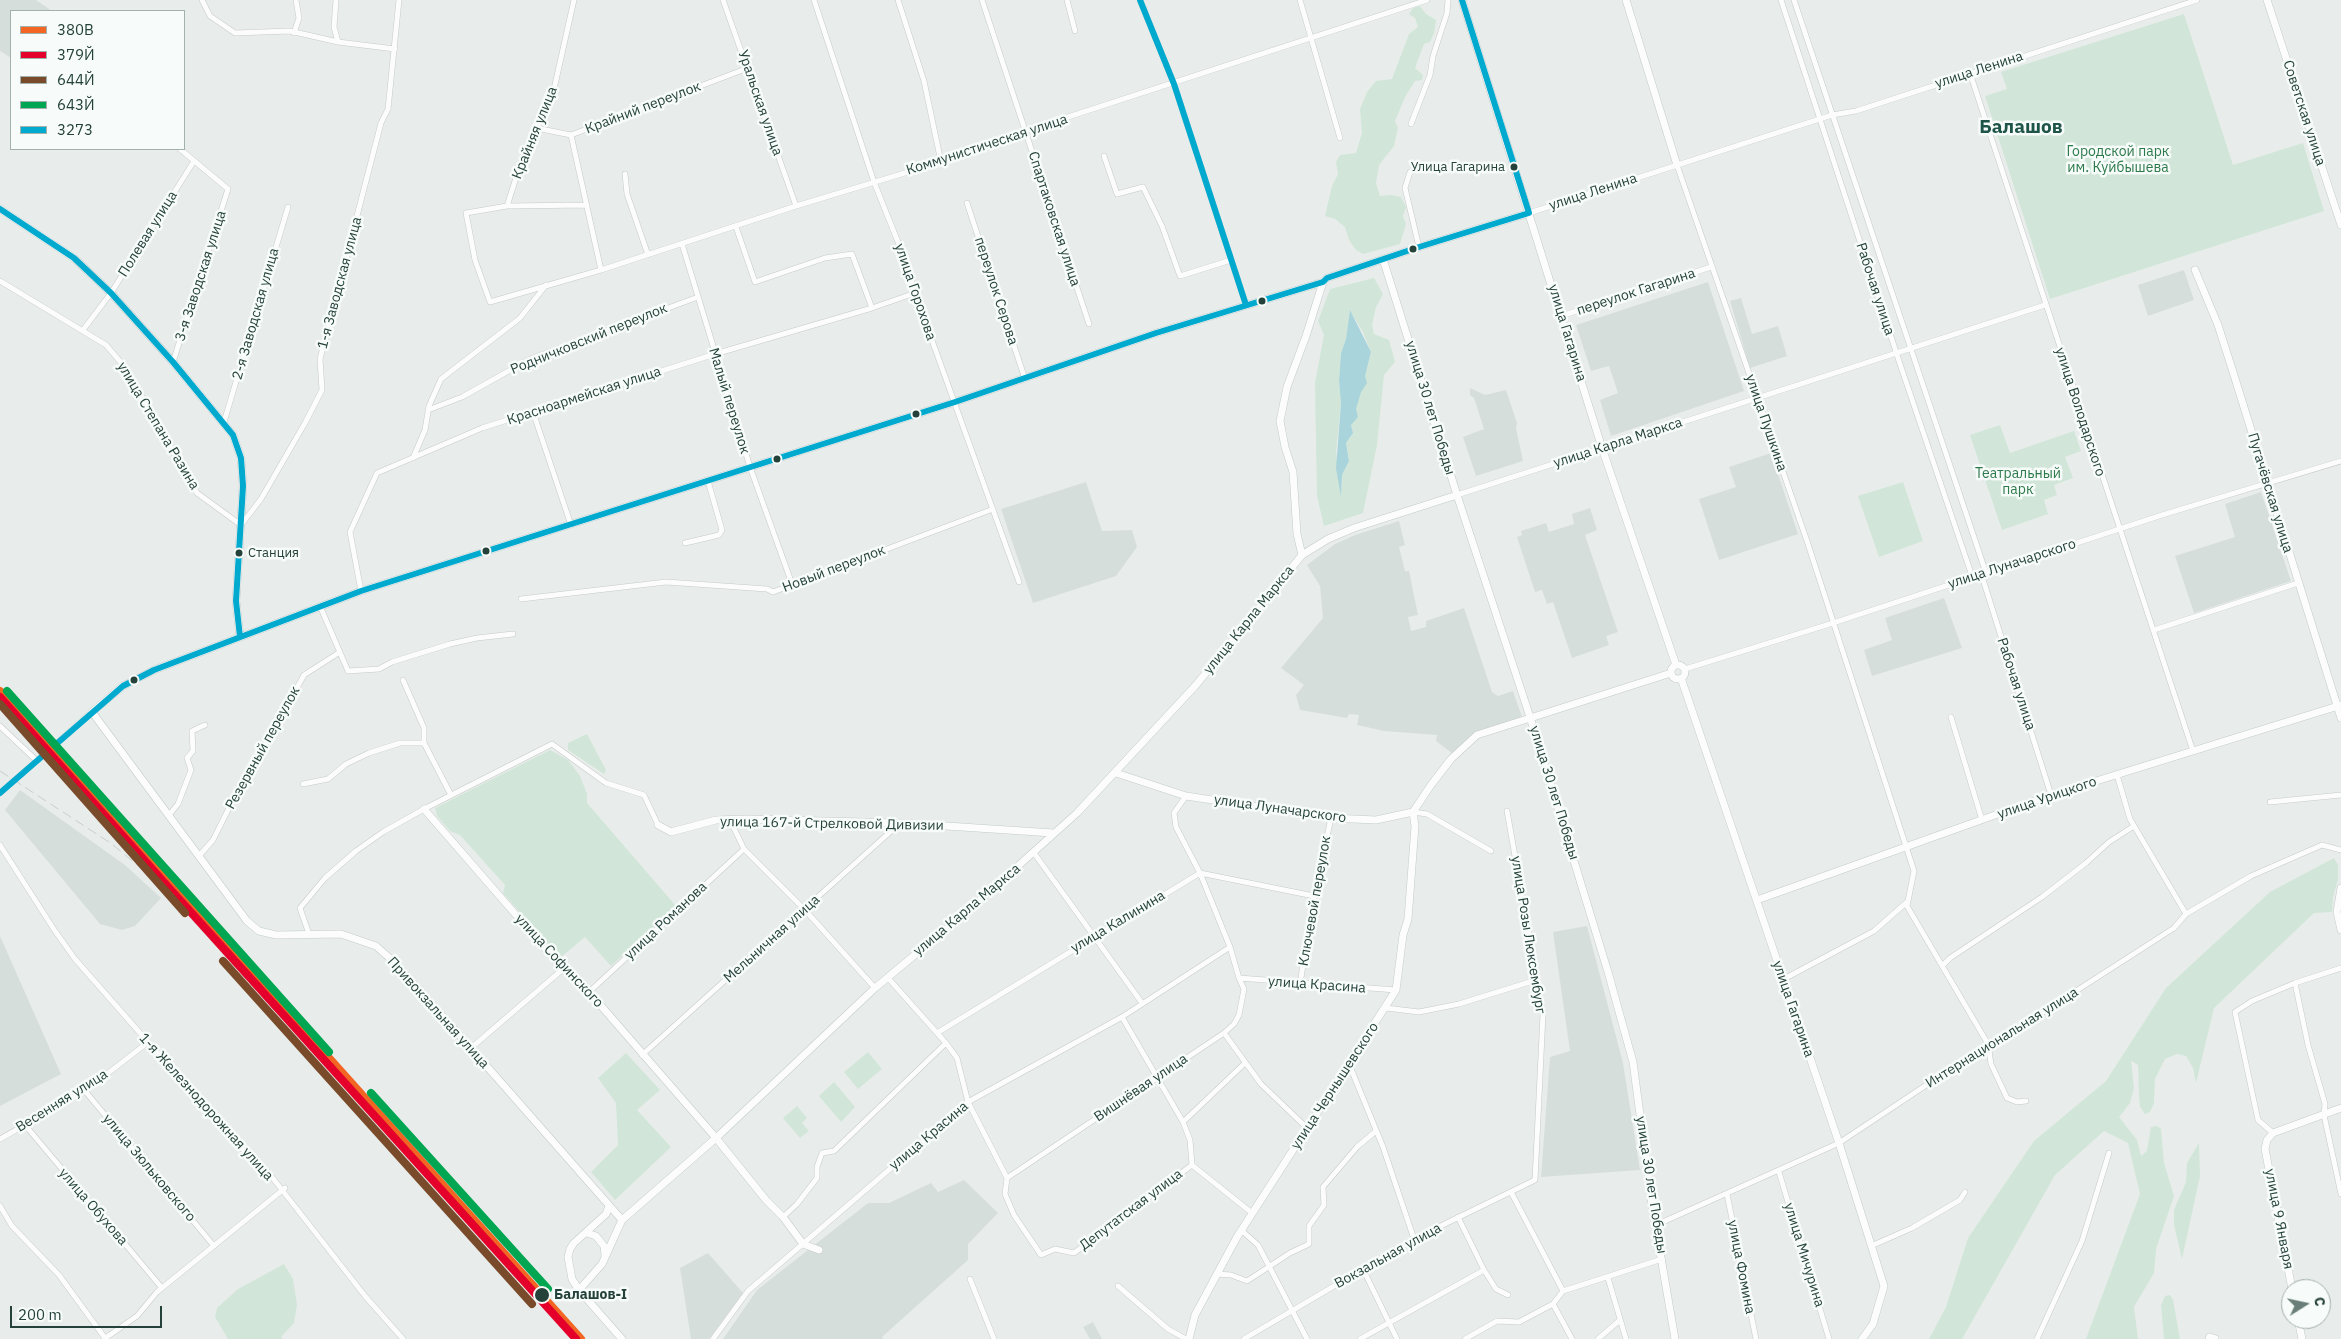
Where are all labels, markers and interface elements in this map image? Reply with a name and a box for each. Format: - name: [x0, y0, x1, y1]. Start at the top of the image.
- legend: [10, 10, 185, 150]
- text: 380В: [57, 20, 94, 39]
- text: 379Й: [57, 45, 95, 64]
- street label: Уральская улица: [734, 48, 786, 158]
- street label: улица Ленина: [1933, 48, 2025, 92]
- street label: Советская улица: [2279, 58, 2329, 168]
- text: 644Й: [57, 70, 95, 89]
- street label: Крайний переулок: [583, 78, 703, 138]
- street label: Крайняя улица: [509, 84, 561, 182]
- text: 643Й: [57, 95, 95, 114]
- street label: Коммунистическая улица: [904, 111, 1070, 179]
- district label: Балашов: [1979, 117, 2063, 139]
- text: 3273: [57, 120, 93, 139]
- park label: Городской парк им. Куйбышева: [2067, 144, 2169, 176]
- street label: Спартаковская улица: [1024, 149, 1084, 289]
- place label: Улица Гагарина: [1411, 159, 1505, 175]
- marker: Улица Гагарина: [1509, 162, 1519, 172]
- street label: улица Ленина: [1547, 170, 1639, 214]
- street label: Полевая улица: [115, 188, 181, 280]
- street label: 3-я Заводская улица: [172, 209, 230, 343]
- street label: 1-я Заводская улица: [314, 215, 366, 351]
- street label: переулок Серова: [971, 235, 1021, 347]
- street label: улица Горохова: [891, 241, 939, 343]
- street label: Рабочая улица: [1852, 241, 1898, 337]
- unlabelled marker: [1408, 244, 1418, 254]
- street label: 2-я Заводская улица: [229, 246, 283, 382]
- street label: переулок Гагарина: [1575, 265, 1697, 319]
- street label: улица Гагарина: [1544, 282, 1590, 384]
- unlabelled marker: [1257, 296, 1267, 306]
- street label: Родничковский переулок: [508, 300, 670, 378]
- street label: улица 30 лет Победы: [1402, 339, 1458, 477]
- street label: улица Володарского: [2051, 345, 2109, 479]
- street label: Малый переулок: [705, 346, 753, 456]
- street label: улица Степана Разина: [113, 359, 203, 493]
- street label: Красноармейская улица: [505, 363, 663, 429]
- street label: улица Пушкина: [1742, 372, 1790, 474]
- unlabelled marker: [911, 409, 921, 419]
- street label: улица Карла Маркса: [1551, 414, 1685, 472]
- street label: Пугачёвская улица: [2244, 431, 2296, 555]
- unlabelled marker: [772, 454, 782, 464]
- park label: Театральный парк: [1975, 466, 2061, 498]
- street label: улица Луначарского: [1946, 535, 2078, 593]
- street label: Новый переулок: [780, 542, 888, 596]
- place label: Станция: [248, 545, 299, 561]
- unlabelled marker: [481, 546, 491, 556]
- marker: Станция: [234, 548, 244, 558]
- street label: улица Карла Маркса: [1200, 562, 1298, 678]
- street label: Рабочая улица: [1993, 636, 2039, 732]
- unlabelled marker: [129, 675, 139, 685]
- street label: Резервный переулок: [222, 684, 304, 812]
- street label: улица 30 лет Победы: [1526, 724, 1582, 862]
- street label: улица Урицкого: [1995, 773, 2099, 823]
- street label: улица Луначарского: [1213, 791, 1347, 827]
- street label: улица 167-й Стрелковой Дивизии: [720, 814, 944, 834]
- street label: Ключевой переулок: [1295, 834, 1335, 968]
- street label: улица Розы Люксембург: [1507, 855, 1549, 1015]
- street label: улица Карла Маркса: [910, 860, 1024, 960]
- street label: улица Романова: [621, 878, 711, 964]
- street label: улица Калинина: [1068, 887, 1168, 957]
- street label: Мельничная улица: [720, 891, 824, 987]
- street label: улица Софинского: [511, 911, 607, 1011]
- street label: Привокзальная улица: [383, 954, 493, 1072]
- street label: улица Гагарина: [1769, 959, 1817, 1059]
- street label: улица Красина: [1268, 973, 1366, 997]
- street label: Интернациональная улица: [1923, 984, 2081, 1092]
- street label: улица Чернышевского: [1288, 1019, 1382, 1153]
- street label: 1-я Железнодорожная улица: [135, 1030, 277, 1184]
- street label: Вишнёвая улица: [1091, 1050, 1191, 1126]
- street label: Весенняя улица: [13, 1066, 111, 1136]
- street label: улица Красина: [886, 1098, 972, 1174]
- street label: улица Зюльковского: [99, 1111, 199, 1225]
- street label: улица 30 лет Победы: [1632, 1115, 1670, 1255]
- street label: улица Обухова: [55, 1165, 131, 1249]
- street label: Депутатская улица: [1076, 1166, 1186, 1254]
- street label: улица 9 Января: [2261, 1167, 2297, 1271]
- street label: улица Мичурина: [1780, 1201, 1828, 1309]
- street label: улица Фомина: [1724, 1219, 1758, 1315]
- street label: Вокзальная улица: [1332, 1220, 1444, 1292]
- north arrow: [2281, 1279, 2331, 1329]
- marker: Балашов-I: [533, 1286, 551, 1304]
- place label: Балашов-I: [554, 1287, 627, 1303]
- scale bar: [12, 1296, 165, 1328]
- text: С: [2310, 1296, 2329, 1308]
- text: 200 m: [18, 1305, 62, 1324]

